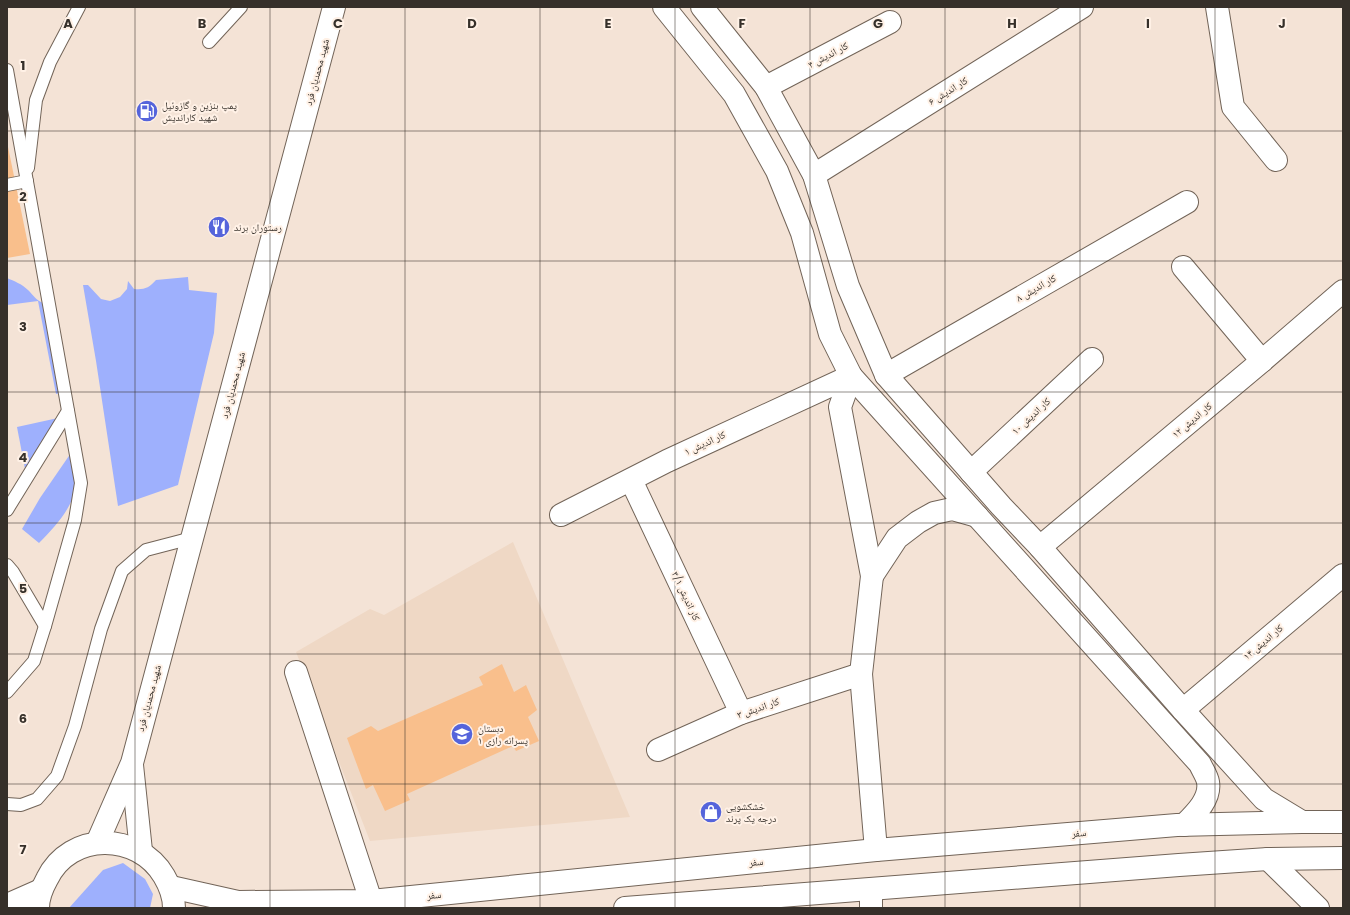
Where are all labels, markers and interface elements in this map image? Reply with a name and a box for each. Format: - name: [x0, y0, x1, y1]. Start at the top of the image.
- text: A: [63, 14, 73, 33]
- text: B: [198, 14, 207, 33]
- text: C: [333, 14, 343, 33]
- text: D: [467, 14, 477, 33]
- text: E: [604, 14, 612, 33]
- text: F: [738, 14, 746, 33]
- text: G: [873, 14, 883, 33]
- text: H: [1007, 14, 1017, 33]
- text: I: [1146, 14, 1150, 33]
- text: J: [1278, 14, 1286, 33]
- street label: شهید محمدیان فرد: [301, 37, 333, 107]
- street label: ۴ کار اندیش: [805, 38, 851, 72]
- text: 1: [21, 56, 25, 75]
- street label: ۶ کار اندیش: [925, 73, 971, 109]
- fuel station icon: پمپ بنزین و گازوئیل شهید کاراندیش: [134, 98, 160, 124]
- place label: پمپ بنزین و گازوئیل شهید کاراندیش: [162, 98, 237, 125]
- text: 2: [19, 187, 27, 206]
- restaurant icon: رستوران برند: [206, 214, 232, 240]
- place label: رستوران برند: [234, 220, 282, 235]
- street label: ۸ کار اندیش: [1013, 271, 1059, 305]
- text: 3: [19, 317, 27, 336]
- street label: شهید محمدیان فرد: [217, 350, 249, 420]
- street label: ۱۰ کار اندیش: [1008, 394, 1054, 438]
- street label: ۱۲ کار اندیش: [1169, 399, 1215, 441]
- street label: ۱ کار اندیش: [682, 427, 728, 459]
- text: 4: [19, 448, 28, 467]
- street label: ۳/۱ کار اندیش: [668, 569, 704, 623]
- text: 5: [19, 579, 27, 598]
- street label: ۱۴ کار اندیش: [1240, 621, 1286, 663]
- street label: شهید محمدیان فرد: [133, 663, 165, 733]
- street label: ۳ کار اندیش: [735, 694, 781, 722]
- text: 6: [19, 709, 27, 728]
- school or university icon: دبستان پسرانه رازی ۱: [449, 721, 475, 747]
- place label: دبستان پسرانه رازی ۱: [478, 721, 528, 748]
- shop icon: خشکشویی درجه یک پرند: [698, 799, 724, 825]
- place label: خشکشویی درجه یک پرند: [726, 799, 776, 826]
- street label: سفر: [1070, 825, 1087, 841]
- text: 7: [20, 840, 27, 859]
- street label: سفر: [747, 854, 764, 870]
- street label: سفر: [425, 887, 442, 903]

